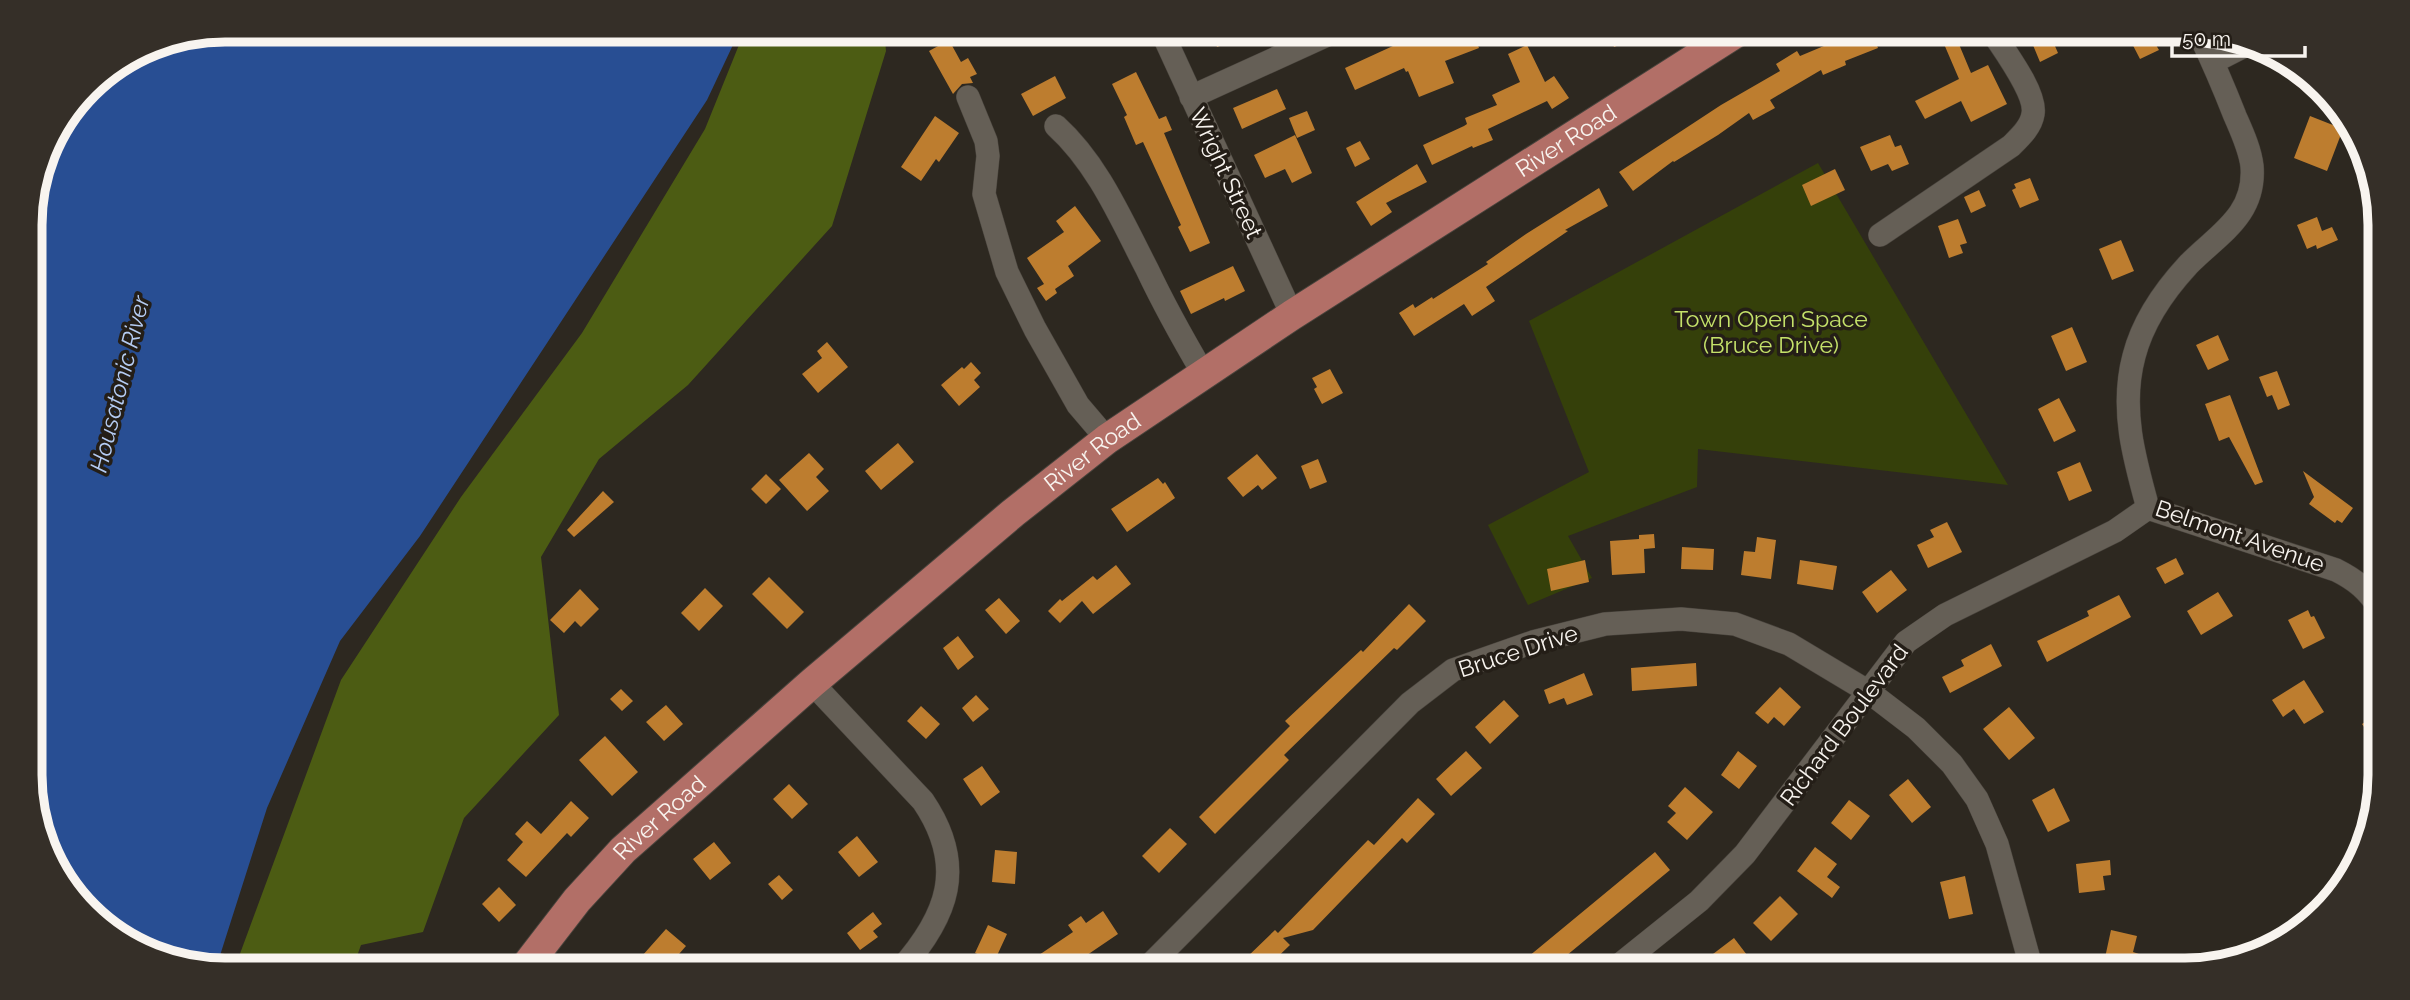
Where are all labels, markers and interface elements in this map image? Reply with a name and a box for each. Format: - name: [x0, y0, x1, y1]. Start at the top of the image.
- scale bar: [2172, 14, 2305, 58]
- text: 50 m: [2182, 26, 2231, 51]
- street label: River Road: [1511, 98, 1621, 182]
- street label: Wright Street: [1184, 103, 1269, 243]
- water label: Housatonic River: [84, 292, 156, 475]
- park label: Town Open Space (Bruce Drive): [1674, 305, 1868, 358]
- street label: River Road: [1038, 406, 1145, 496]
- street label: Belmont Avenue: [2152, 494, 2328, 577]
- street label: Bruce Drive: [1455, 619, 1581, 682]
- street label: Richard Boulevard: [1774, 639, 1913, 811]
- street label: River Road: [607, 770, 711, 865]

